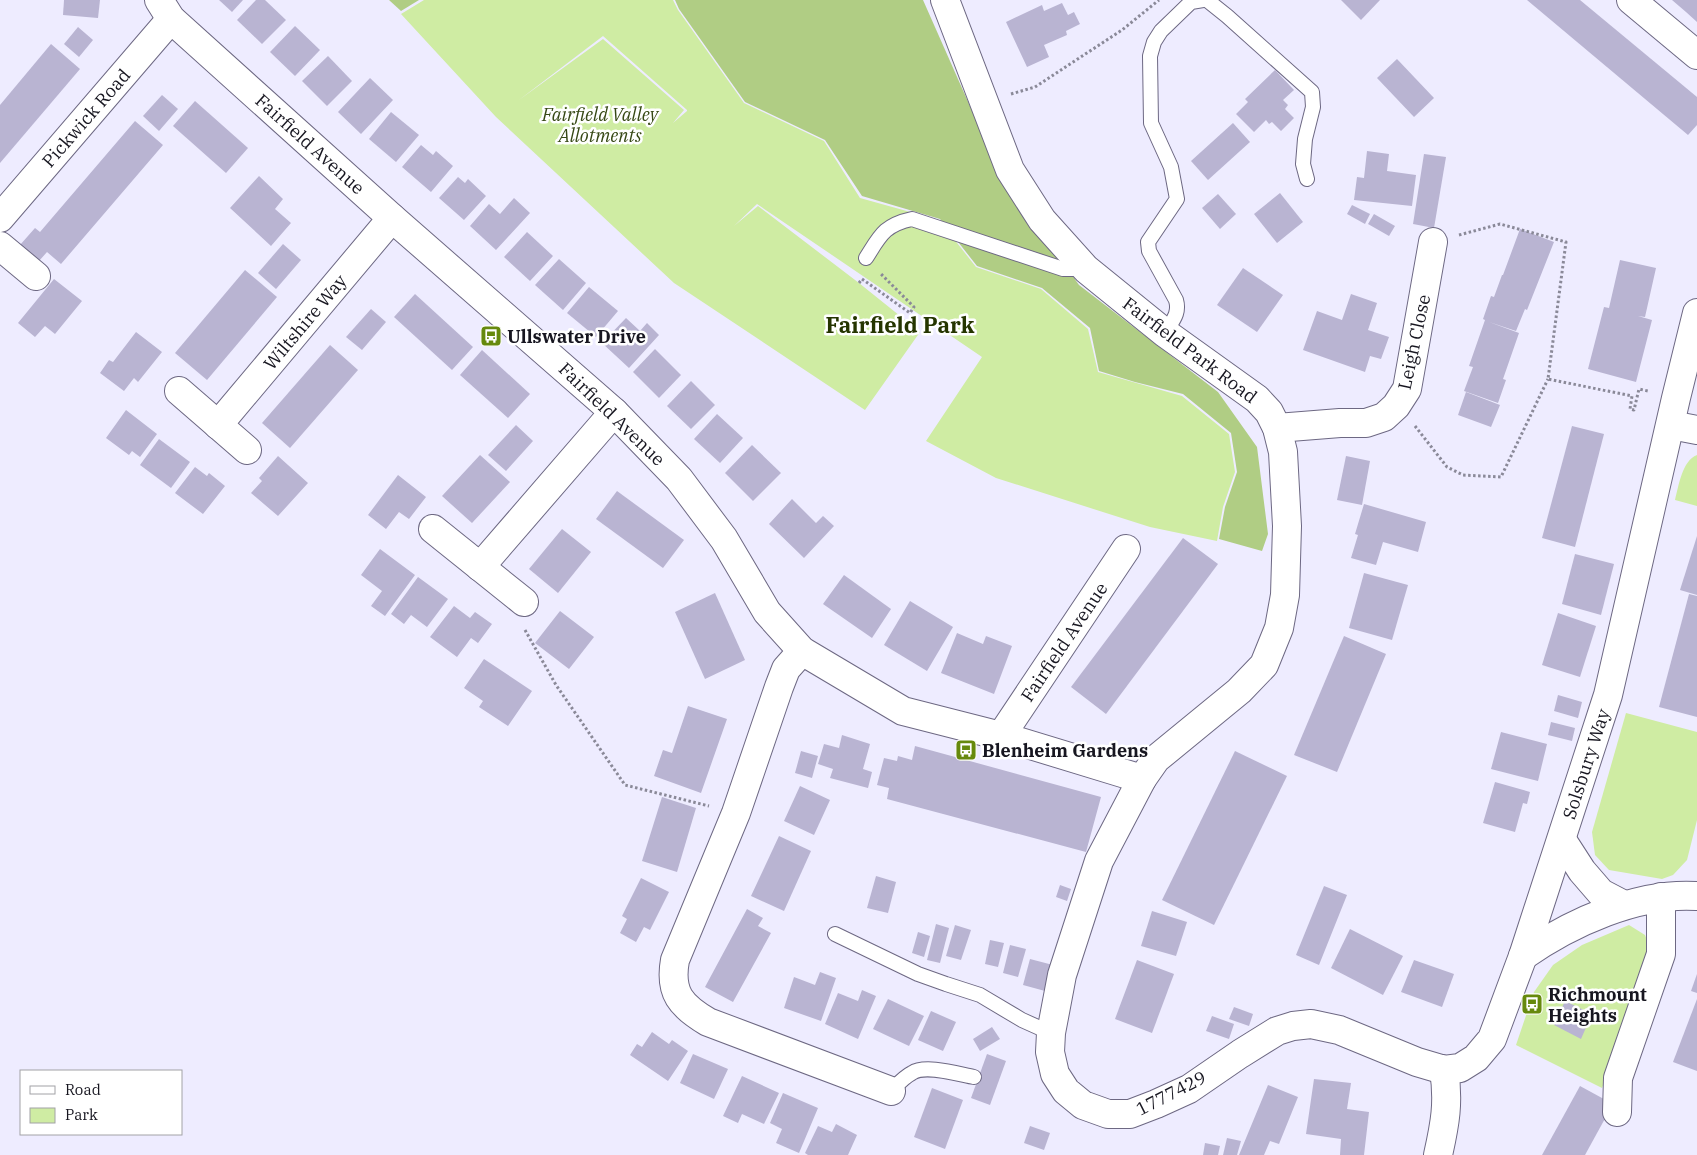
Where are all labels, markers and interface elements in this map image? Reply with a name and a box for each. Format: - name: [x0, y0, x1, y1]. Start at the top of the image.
- street label: Pickwick Road: [37, 64, 135, 172]
- street label: Fairfield Avenue: [251, 89, 369, 199]
- park label: Fairfield Valley Allotments: [541, 103, 660, 147]
- street label: Wiltshire Way: [258, 269, 352, 374]
- street label: Fairfield Park Road: [1118, 292, 1262, 408]
- street label: Leigh Close: [1393, 292, 1435, 392]
- district label: Fairfield Park: [825, 310, 975, 339]
- bus stop icon: Ullswater Drive: [479, 324, 503, 348]
- place label: Ullswater Drive: [507, 325, 646, 348]
- street label: Fairfield Avenue: [554, 357, 670, 471]
- street label: Fairfield Avenue: [1016, 578, 1112, 706]
- street label: Solsbury Way: [1557, 706, 1615, 822]
- bus stop icon: Blenheim Gardens: [954, 738, 978, 762]
- place label: Blenheim Gardens: [982, 739, 1148, 762]
- place label: Richmount Heights: [1548, 983, 1647, 1027]
- bus stop icon: Richmount Heights: [1520, 992, 1544, 1016]
- street label: 1777429: [1132, 1066, 1210, 1120]
- legend: [20, 1070, 182, 1135]
- text: Road: [65, 1080, 101, 1099]
- text: Park: [65, 1105, 98, 1124]

